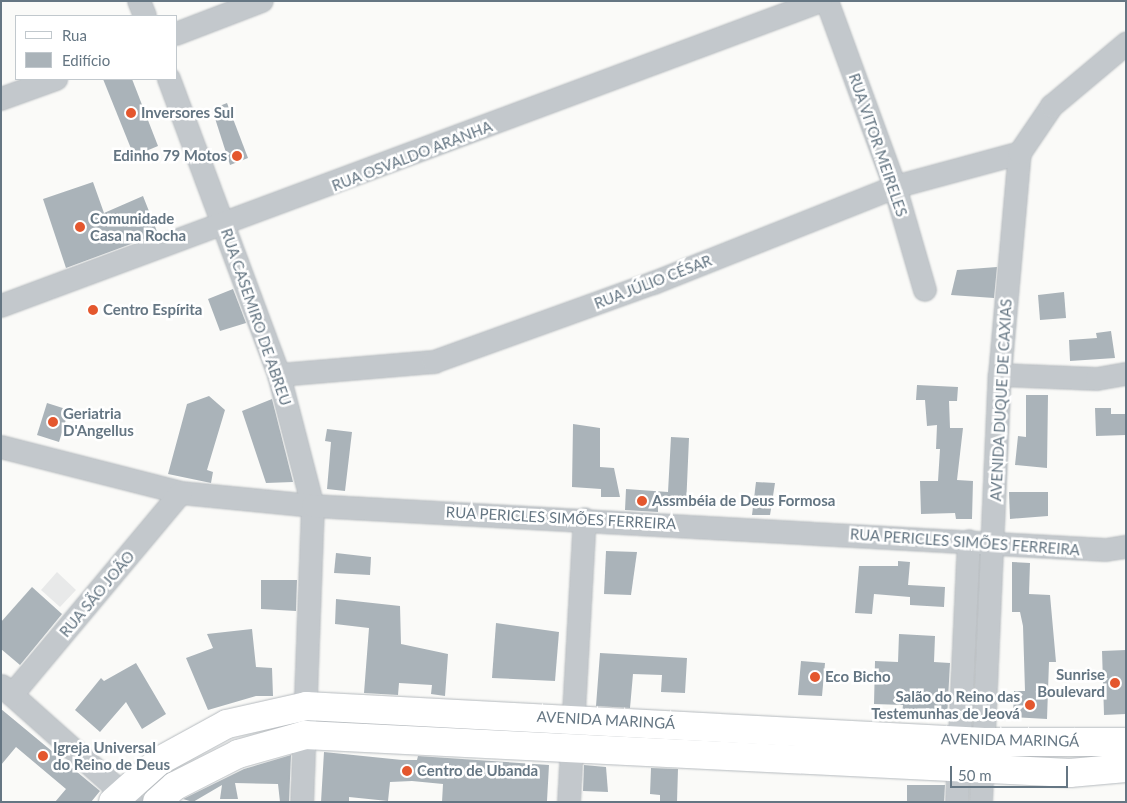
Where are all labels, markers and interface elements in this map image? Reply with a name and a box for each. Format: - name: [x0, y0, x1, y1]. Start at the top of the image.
- legend: [15, 15, 178, 80]
- text: Rua: [62, 26, 87, 44]
- text: Edifício: [62, 51, 110, 69]
- street label: RUA VITOR MEIRELES: [845, 70, 911, 220]
- place label: Inversores Sul: [141, 104, 234, 122]
- marker: Inversores Sul: [125, 107, 137, 119]
- street label: RUA OSVALDO ARANHA: [329, 117, 495, 195]
- place label: Edinho 79 Motos: [113, 147, 227, 165]
- marker: Edinho 79 Motos: [231, 150, 243, 162]
- place label: Comunidade Casa na Rocha: [90, 209, 186, 244]
- marker: Comunidade Casa na Rocha: [74, 221, 86, 233]
- street label: RUA CASEMIRO DE ABREU: [217, 226, 295, 408]
- street label: RUA JÚLIO CÉSAR: [591, 251, 715, 313]
- street label: AVENIDA DUQUE DE CAXIAS: [987, 298, 1015, 502]
- place label: Centro Espírita: [103, 301, 202, 319]
- marker: Centro Espírita: [87, 304, 99, 316]
- place label: Geriatria D'Angellus: [63, 404, 134, 439]
- marker: Geriatria D'Angellus: [47, 416, 59, 428]
- place label: Assmbéia de Deus Formosa: [652, 492, 835, 510]
- marker: Assmbéia de Deus Formosa: [636, 495, 648, 507]
- street label: RUA PERICLES SIMÕES FERREIRA: [445, 503, 677, 533]
- street label: RUA PERICLES SIMÕES FERREIRA: [849, 525, 1081, 559]
- street label: RUA SÃO JOÃO: [55, 547, 139, 641]
- place label: Sunrise Boulevard: [1037, 665, 1105, 700]
- place label: Eco Bicho: [825, 668, 891, 686]
- marker: Eco Bicho: [809, 671, 821, 683]
- marker: Sunrise Boulevard: [1109, 677, 1121, 689]
- place label: Salão do Reino das Testemunhas de Jeová: [871, 687, 1020, 722]
- marker: Salão do Reino das Testemunhas de Jeová: [1024, 699, 1036, 711]
- street label: AVENIDA MARINGÁ: [536, 707, 676, 733]
- street label: AVENIDA MARINGÁ: [940, 730, 1080, 750]
- place label: Igreja Universal do Reino de Deus: [53, 738, 170, 773]
- marker: Igreja Universal do Reino de Deus: [37, 750, 49, 762]
- scale bar: [952, 756, 1070, 788]
- place label: Centro de Ubanda: [417, 762, 538, 780]
- marker: Centro de Ubanda: [401, 765, 413, 777]
- text: 50 m: [958, 766, 992, 784]

